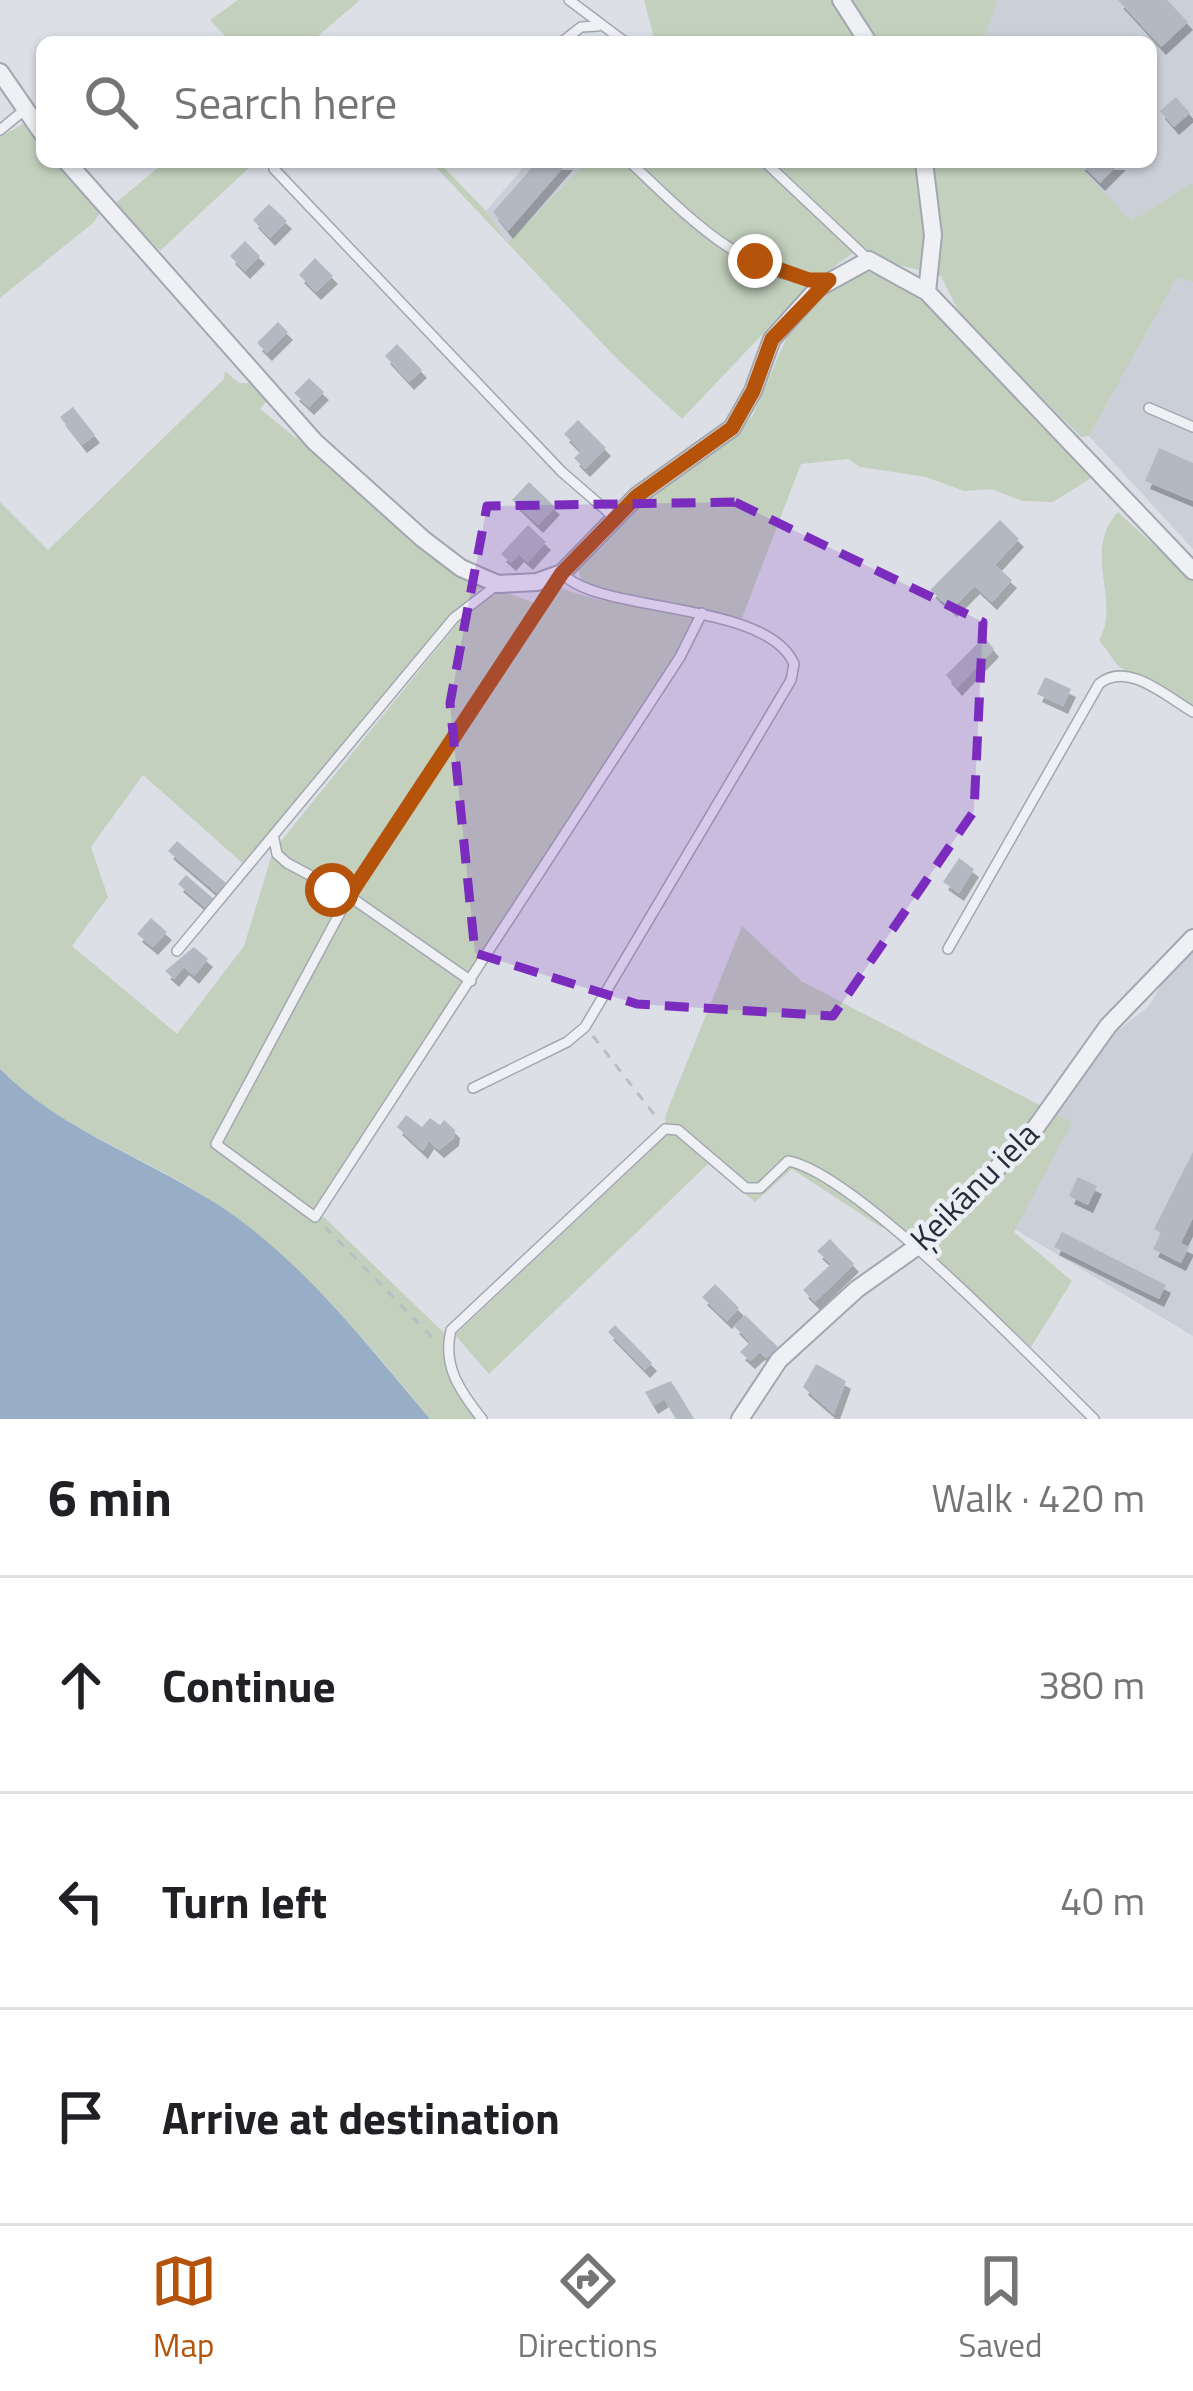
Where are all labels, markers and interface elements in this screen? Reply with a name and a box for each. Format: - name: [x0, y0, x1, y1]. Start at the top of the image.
- search box: [36, 36, 1157, 168]
- text: Search here: [174, 68, 397, 136]
- icon: search: [78, 69, 144, 135]
- route end: [728, 234, 782, 288]
- route start: [305, 863, 359, 917]
- street label: Ķeikānu iela: [898, 1110, 1050, 1262]
- text: 6 min: [48, 1458, 172, 1536]
- text: Walk · 420 m: [931, 1468, 1145, 1527]
- text: Continue: [162, 1651, 336, 1719]
- icon: ahead: [48, 1652, 114, 1718]
- text: 380 m: [1038, 1655, 1145, 1714]
- text: Turn left: [162, 1867, 327, 1935]
- icon: left: [48, 1868, 114, 1934]
- text: 40 m: [1060, 1871, 1145, 1930]
- text: Arrive at destination: [162, 2083, 560, 2151]
- icon: arrive: [48, 2084, 114, 2150]
- tab: Map: [151, 2248, 217, 2370]
- tab: Directions: [518, 2248, 658, 2370]
- tab: Saved: [959, 2248, 1042, 2370]

